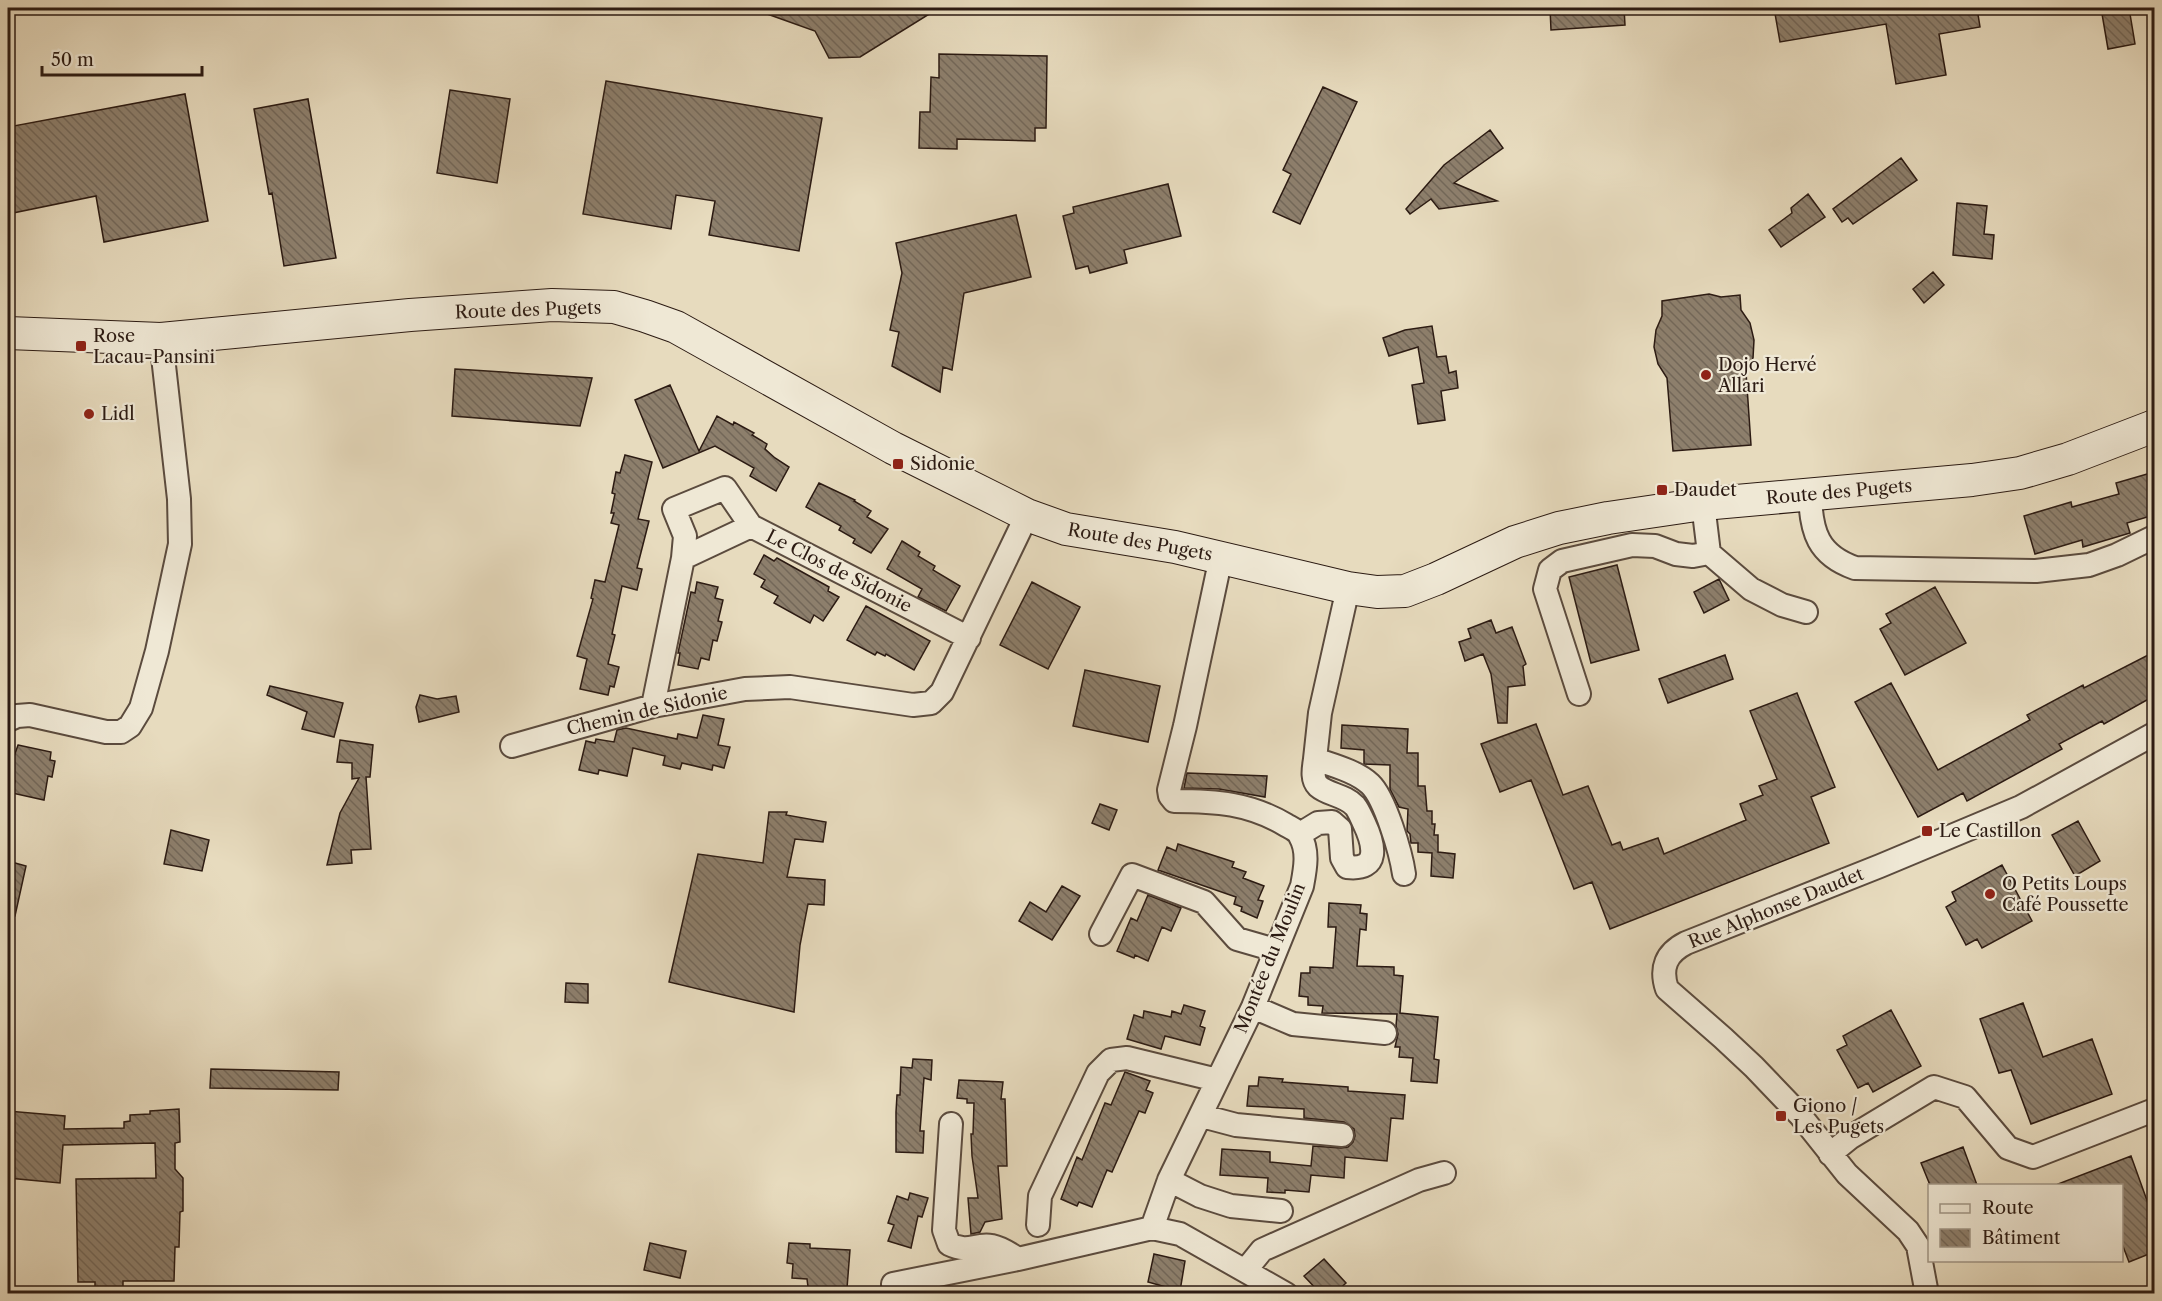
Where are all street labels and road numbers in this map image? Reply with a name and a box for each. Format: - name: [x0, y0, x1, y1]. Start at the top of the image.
- street label: Route des Pugets: [454, 296, 602, 324]
- street label: Route des Pugets: [1765, 475, 1913, 509]
- street label: Route des Pugets: [1066, 518, 1214, 566]
- street label: Le Clos de Sidonie: [763, 525, 915, 617]
- street label: Chemin de Sidonie: [564, 682, 730, 740]
- street label: Rue Alphonse Daudet: [1685, 863, 1867, 953]
- street label: Montée du Moulin: [1230, 880, 1310, 1036]

